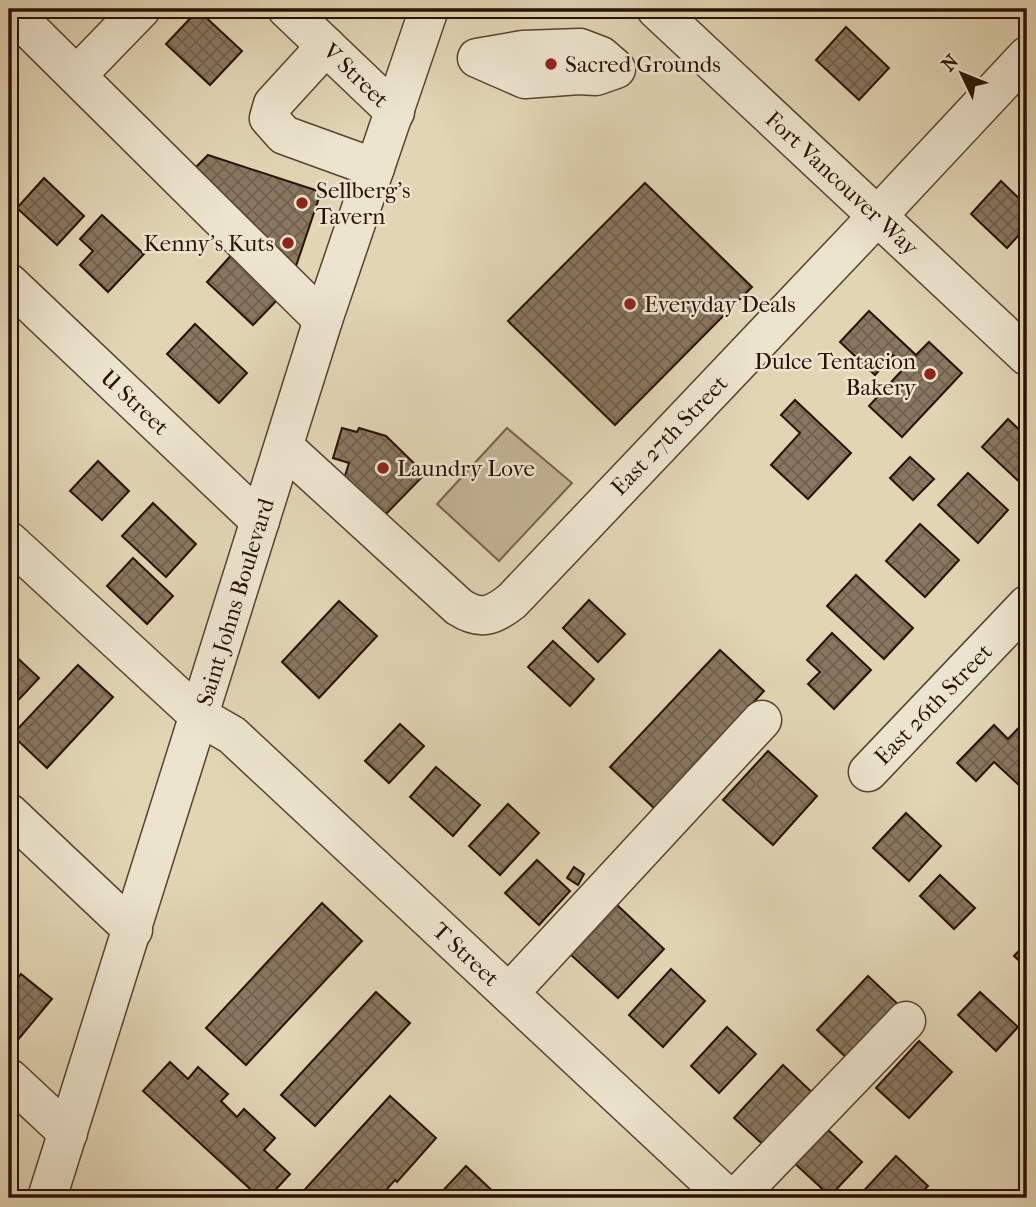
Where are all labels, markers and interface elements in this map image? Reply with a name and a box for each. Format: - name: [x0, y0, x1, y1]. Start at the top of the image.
- street label: V Street: [317, 37, 394, 113]
- north arrow: [928, 38, 998, 108]
- text: N: [937, 50, 964, 76]
- place label: Sacred Grounds: [565, 51, 721, 78]
- marker: Sacred Grounds: [543, 56, 559, 72]
- street label: Fort Vancouver Way: [760, 106, 924, 262]
- place label: Sellberg's Tavern: [316, 177, 410, 230]
- marker: Sellberg's Tavern: [294, 195, 310, 211]
- place label: Kenny's Kuts: [143, 230, 274, 257]
- marker: Kenny's Kuts: [280, 235, 296, 251]
- place label: Everyday Deals: [644, 291, 796, 318]
- marker: Everyday Deals: [622, 296, 638, 312]
- place label: Dulce Tentacion Bakery: [754, 348, 917, 401]
- street label: U Street: [95, 364, 174, 441]
- marker: Dulce Tentacion Bakery: [922, 366, 938, 382]
- street label: East 27th Street: [605, 370, 733, 501]
- place label: Laundry Love: [397, 455, 535, 482]
- marker: Laundry Love: [375, 460, 391, 476]
- street label: Saint Johns Boulevard: [191, 495, 280, 709]
- street label: East 26th Street: [869, 638, 998, 770]
- street label: T Street: [427, 917, 505, 992]

